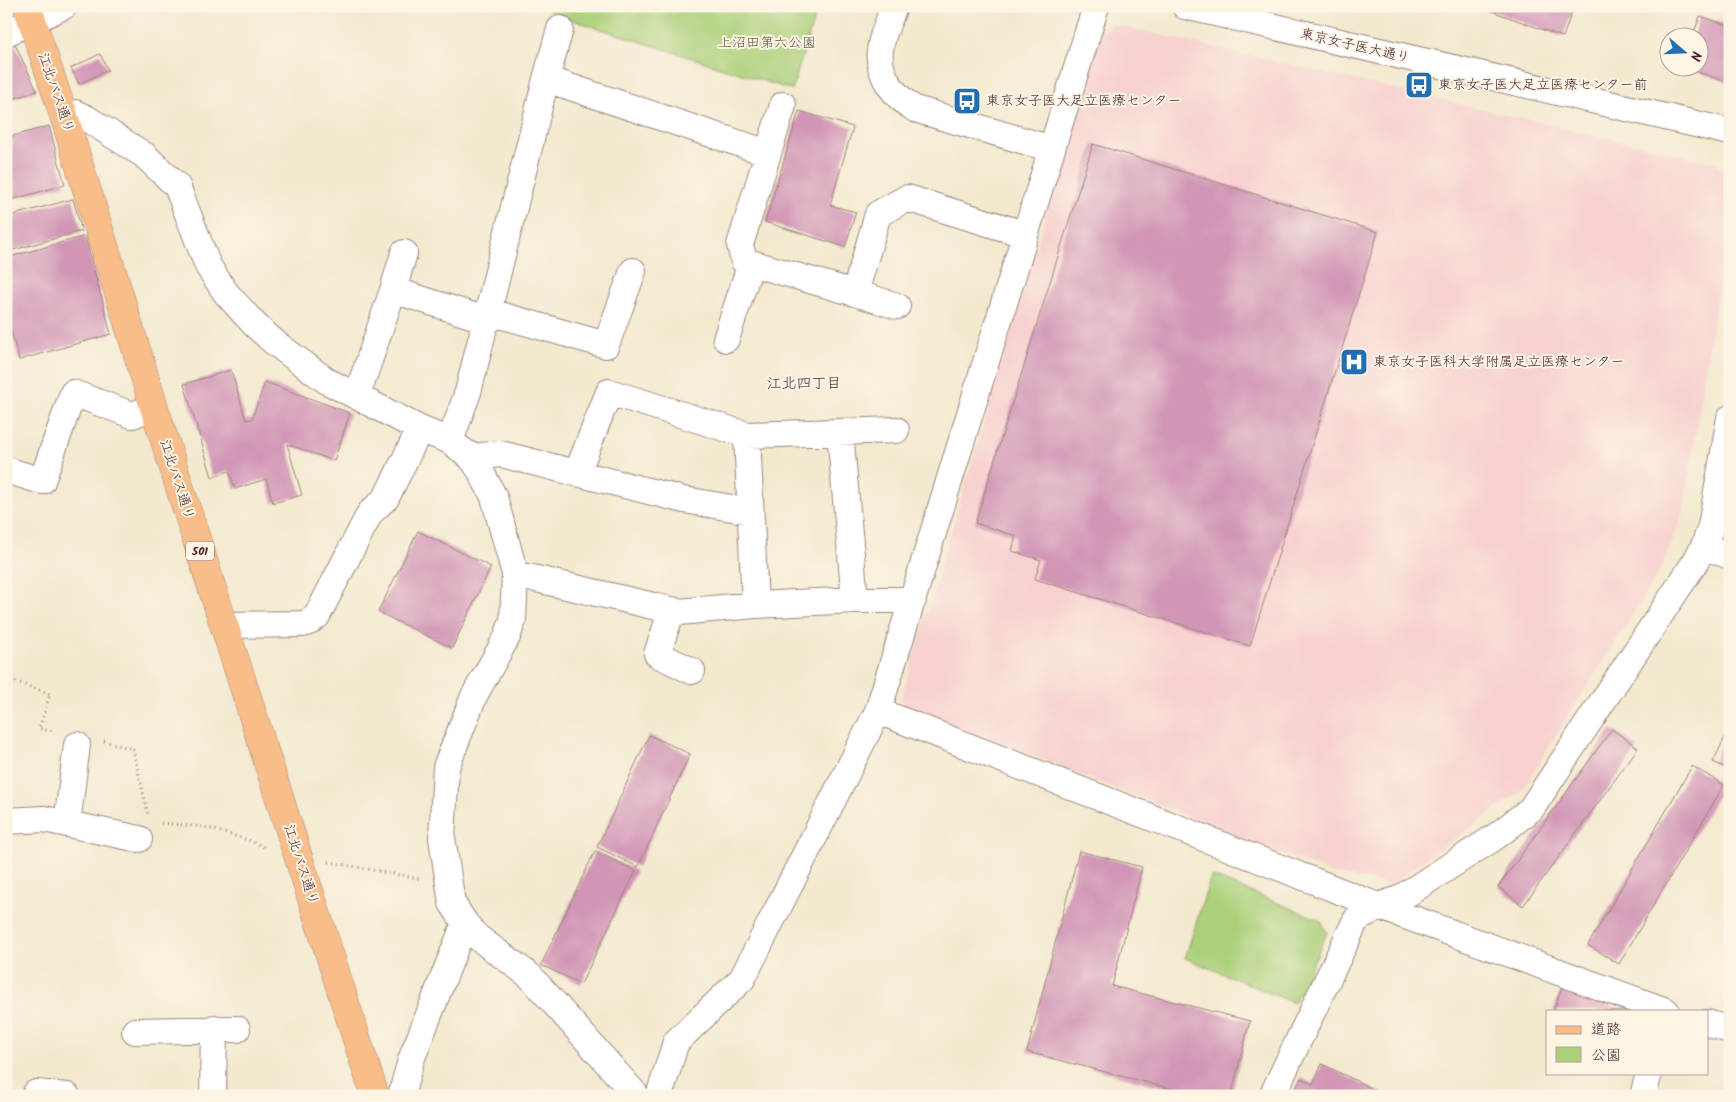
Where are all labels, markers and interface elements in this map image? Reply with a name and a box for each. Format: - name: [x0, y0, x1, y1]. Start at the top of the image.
- street label: 東京女子医大通り: [1298, 23, 1412, 69]
- north arrow: [1658, 28, 1708, 78]
- park label: 上沼田第六公園: [718, 32, 816, 54]
- text: N: [1683, 48, 1707, 64]
- street label: 江北バス通り: [32, 50, 80, 136]
- bus stop icon: 東京女子医大足立医療センター前: [1404, 70, 1434, 100]
- place label: 東京女子医大足立医療センター前: [1438, 74, 1647, 96]
- bus stop icon: 東京女子医大足立医療センター: [952, 86, 982, 116]
- place label: 東京女子医大足立医療センター: [986, 90, 1181, 112]
- hospital icon: 東京女子医科大学附属足立医療センター: [1339, 347, 1369, 377]
- place label: 東京女子医科大学附属足立医療センター: [1373, 351, 1624, 373]
- district label: 江北四丁目: [766, 372, 842, 396]
- street label: 江北バス通り: [154, 437, 200, 523]
- road number: 501: [186, 542, 214, 560]
- street label: 江北バス通り: [278, 822, 324, 908]
- legend: [1546, 1010, 1708, 1074]
- text: 道路: [1591, 1018, 1621, 1042]
- text: 公園: [1591, 1044, 1621, 1068]

